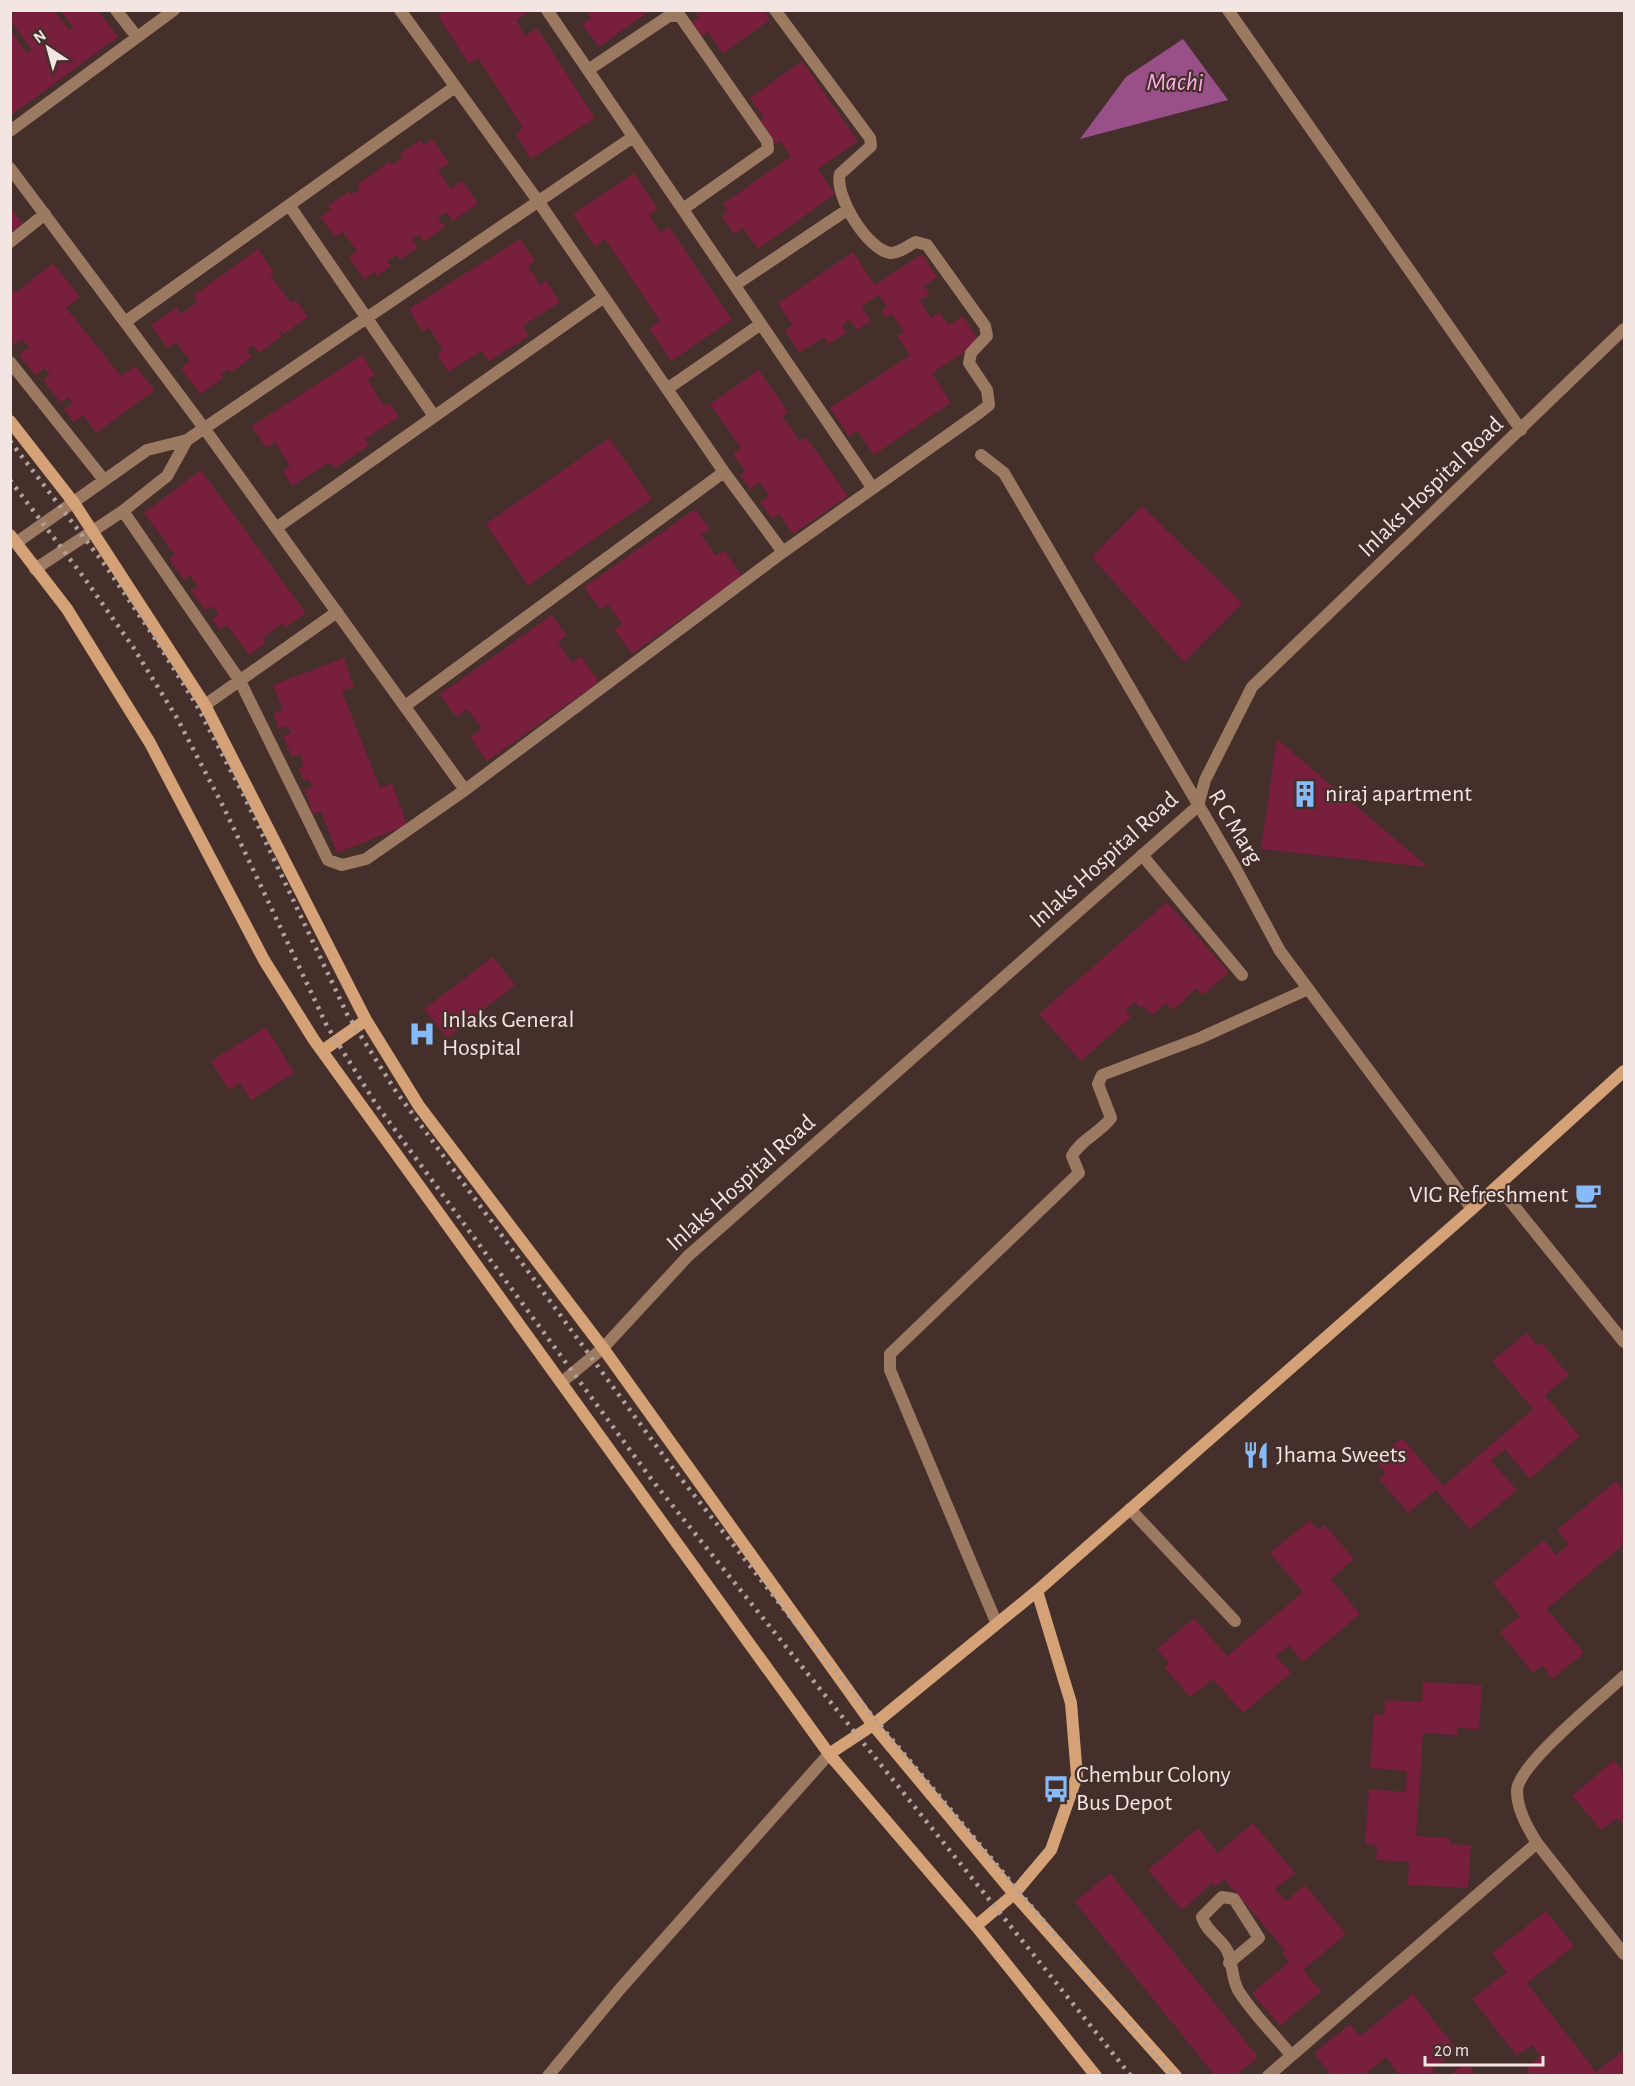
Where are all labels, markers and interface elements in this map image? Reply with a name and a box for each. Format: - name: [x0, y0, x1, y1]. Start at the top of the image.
- north arrow: [18, 18, 78, 78]
- text: N: [31, 27, 49, 46]
- water label: Machi: [1146, 69, 1204, 95]
- street label: Inlaks Hospital Road: [1354, 412, 1508, 562]
- building icon: niraj apartment: [1290, 779, 1320, 809]
- place label: niraj apartment: [1325, 782, 1472, 806]
- street label: R C Marg: [1203, 785, 1267, 869]
- street label: Inlaks Hospital Road: [1025, 787, 1183, 933]
- place label: Inlaks General Hospital: [442, 1008, 574, 1060]
- hospital icon: Inlaks General Hospital: [407, 1019, 437, 1049]
- street label: Inlaks Hospital Road: [662, 1110, 820, 1256]
- cafe icon: VIG Refreshment: [1573, 1180, 1603, 1210]
- place label: VIG Refreshment: [1409, 1183, 1568, 1207]
- restaurant icon: Jhama Sweets: [1241, 1440, 1271, 1470]
- place label: Jhama Sweets: [1276, 1443, 1406, 1467]
- place label: Chembur Colony Bus Depot: [1076, 1763, 1231, 1815]
- bus stop icon: Chembur Colony Bus Depot: [1041, 1774, 1071, 1804]
- scale bar: [1425, 2029, 1544, 2067]
- text: 20 m: [1434, 2042, 1469, 2060]

